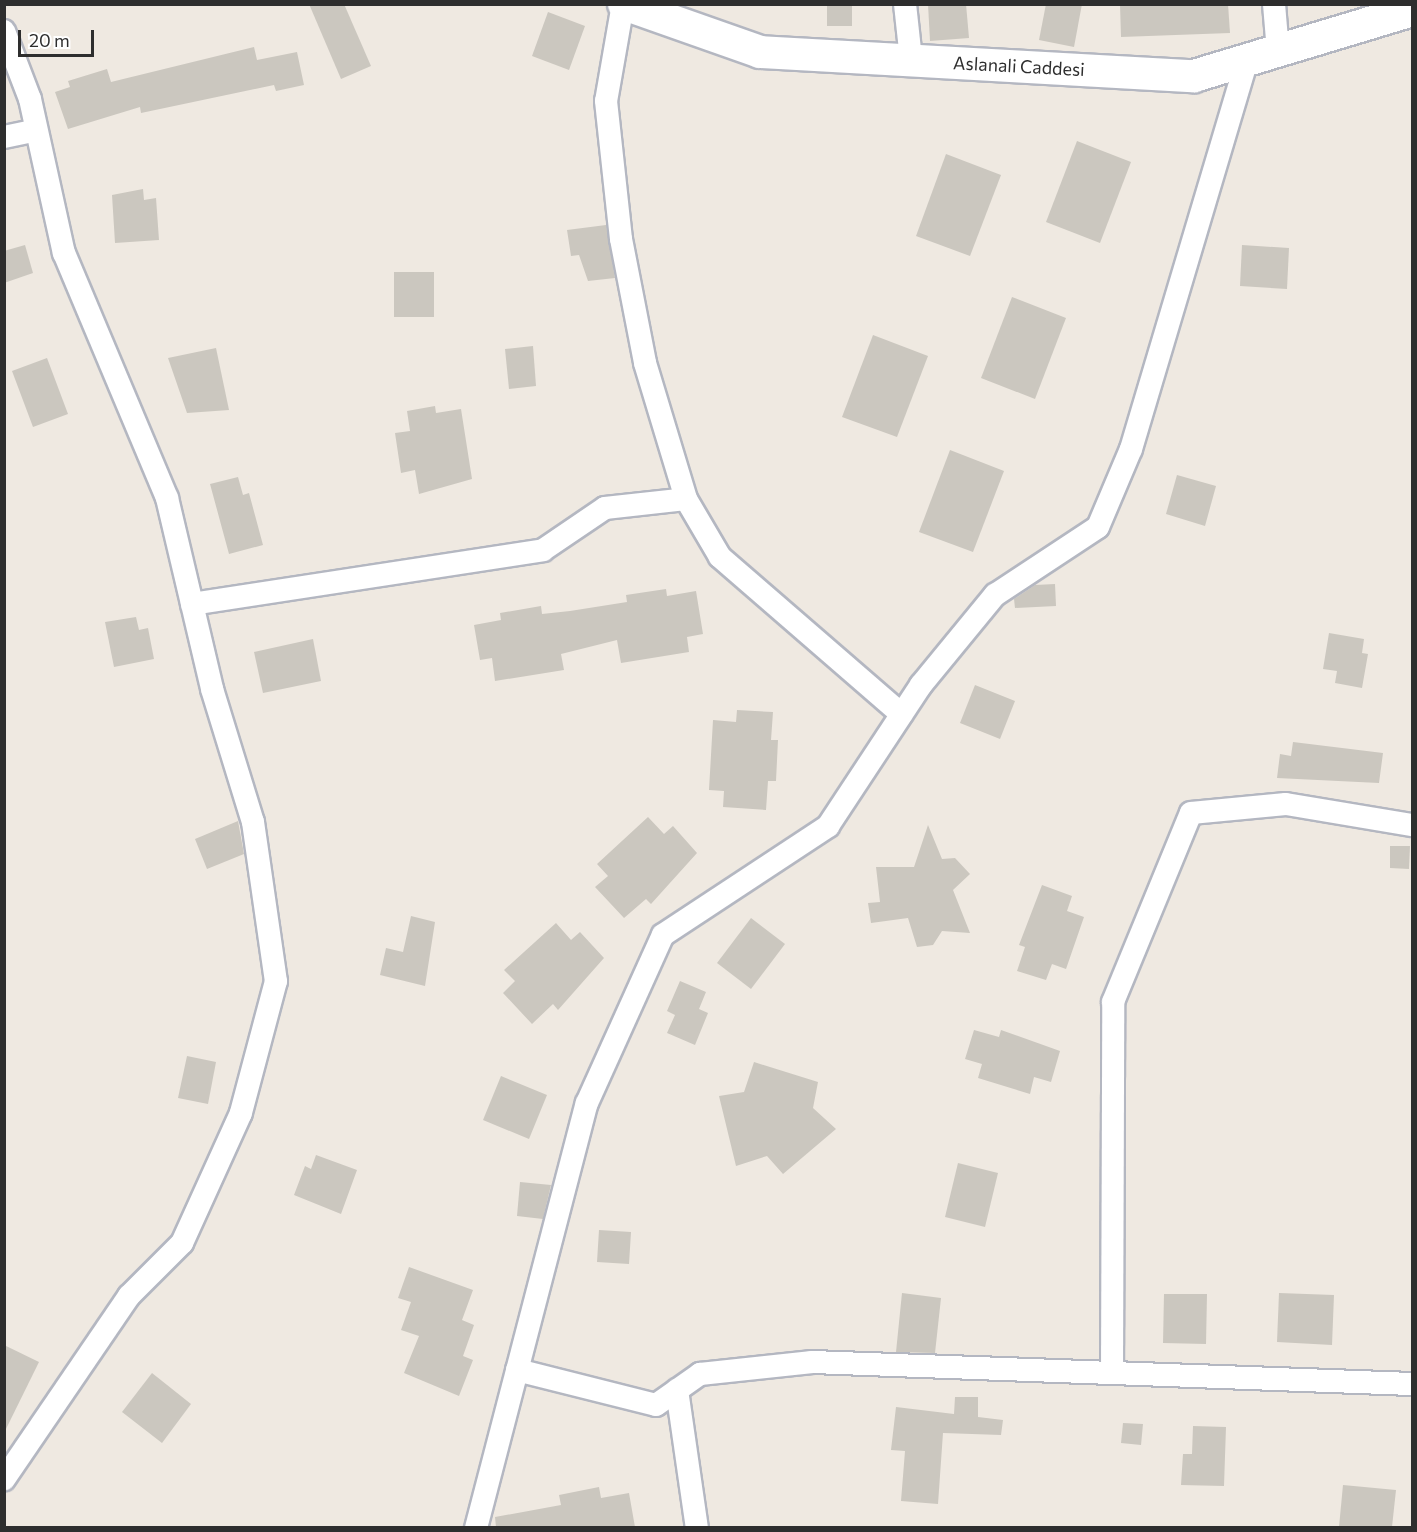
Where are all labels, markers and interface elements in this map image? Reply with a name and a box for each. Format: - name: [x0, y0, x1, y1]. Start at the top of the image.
- scale bar: [21, 18, 98, 56]
- text: 20 m: [29, 29, 70, 51]
- street label: Aslanali Caddesi: [953, 52, 1085, 80]

